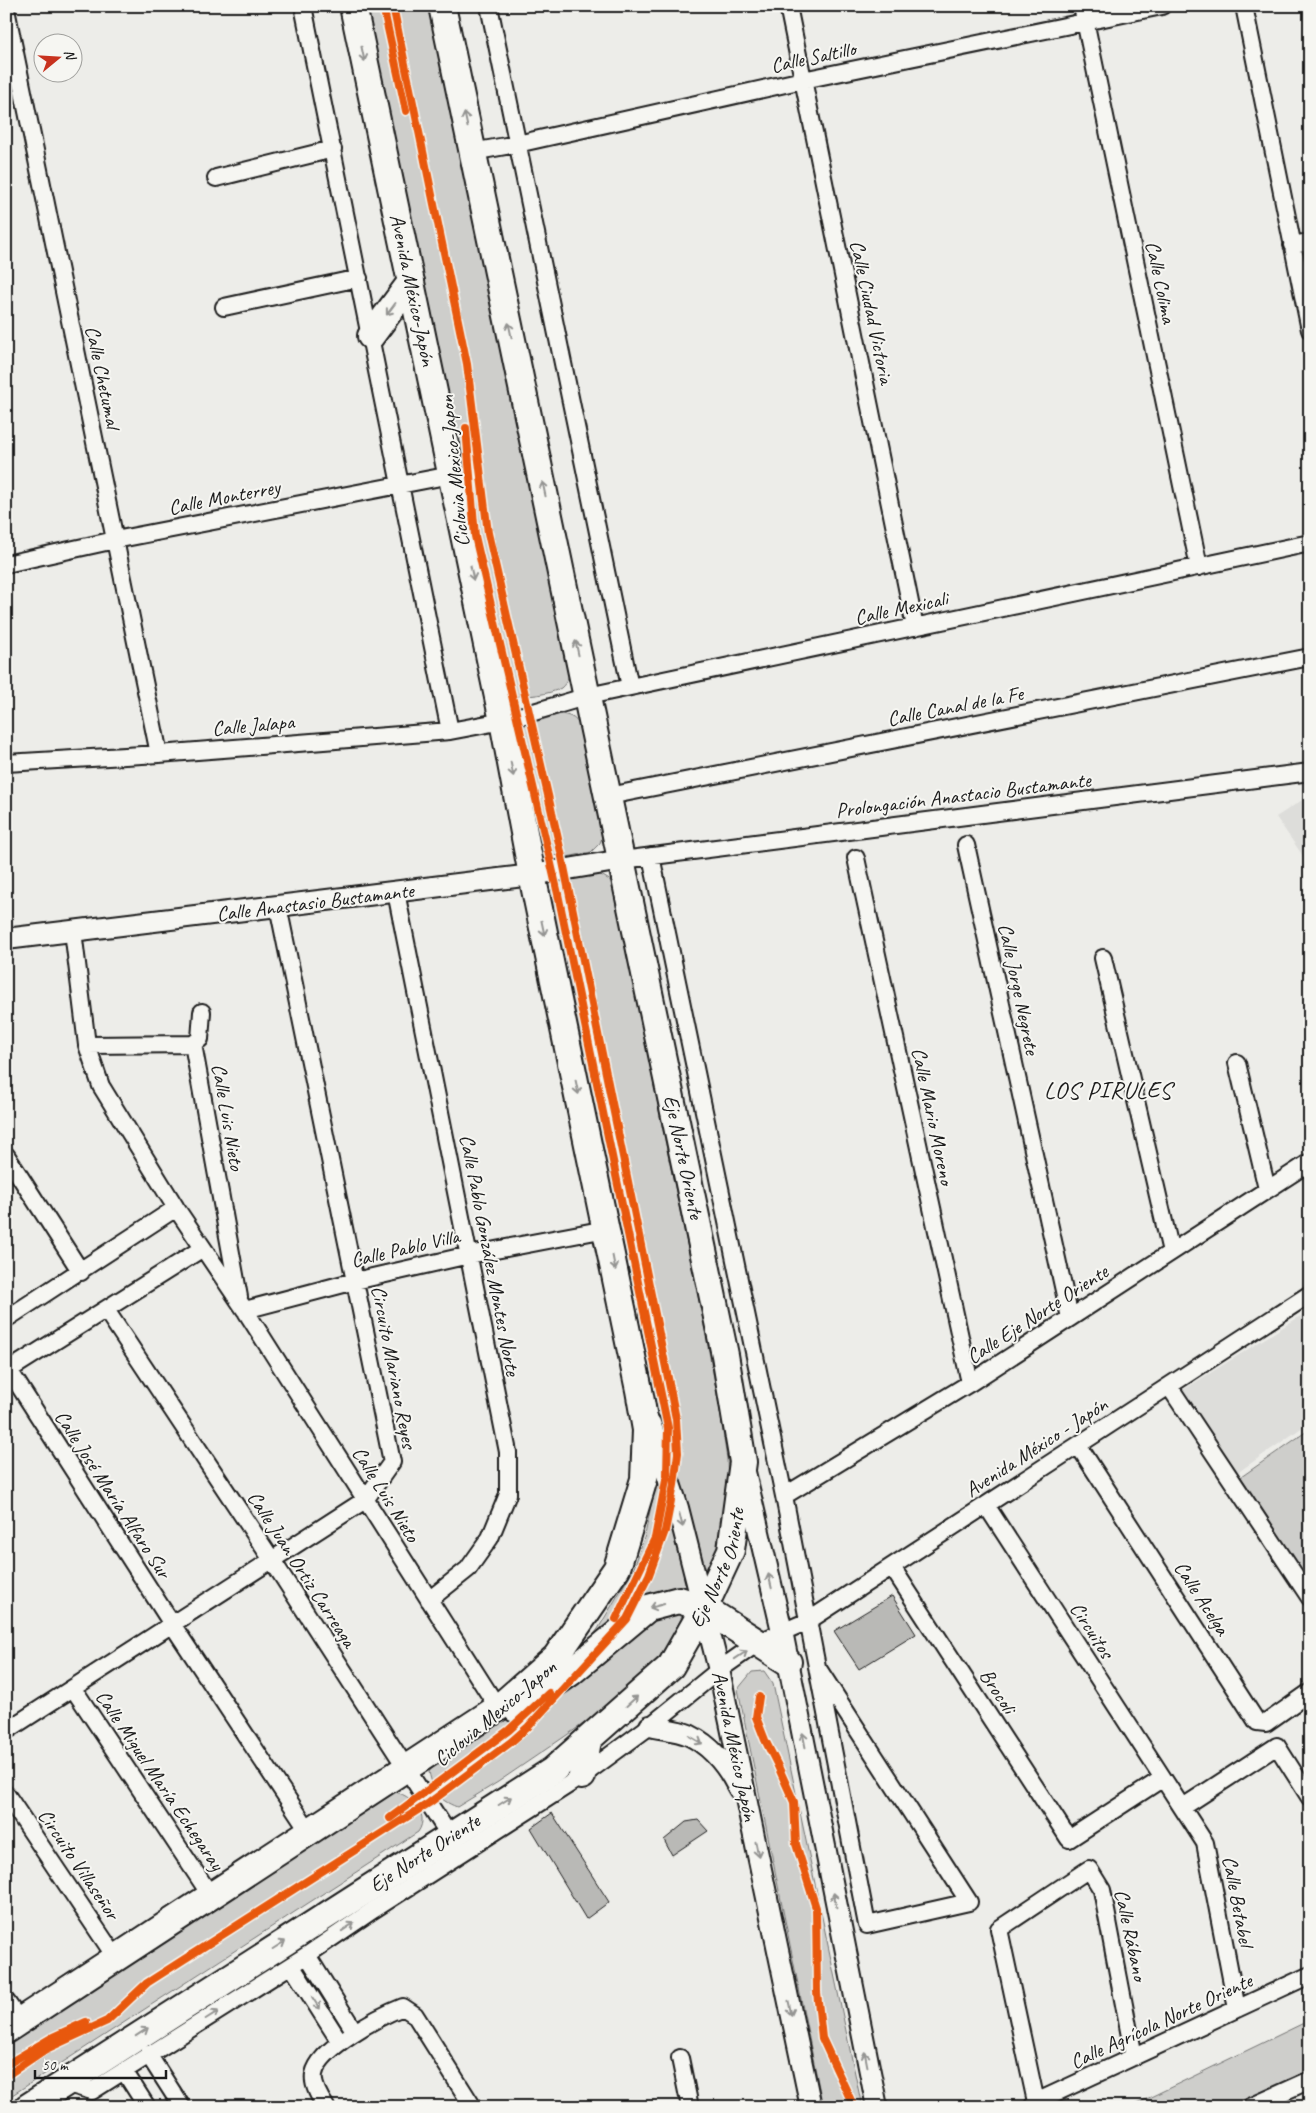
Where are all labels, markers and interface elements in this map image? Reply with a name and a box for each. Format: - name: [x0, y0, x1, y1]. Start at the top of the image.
- north arrow: [32, 32, 82, 82]
- street label: Calle Saltillo: [768, 35, 860, 79]
- one-way arrow: [359, 46, 369, 62]
- text: N: [60, 47, 80, 63]
- one-way arrow: [460, 112, 470, 128]
- street label: Avenida México-Japón: [384, 212, 442, 369]
- street label: Calle Ciudad Victoria: [844, 238, 900, 388]
- street label: Calle Colima: [1140, 239, 1183, 327]
- one-way arrow: [386, 302, 396, 316]
- street label: Calle Chetumal: [79, 323, 127, 434]
- one-way arrow: [505, 323, 514, 339]
- street label: Ciclovia Mexico-Japon: [433, 393, 475, 548]
- street label: Calle Monterrey: [166, 473, 284, 521]
- one-way arrow: [539, 482, 548, 498]
- one-way arrow: [467, 564, 477, 580]
- street label: Calle Mexicali: [852, 585, 953, 631]
- one-way arrow: [572, 641, 582, 657]
- street label: Calle Canal de la Fe: [885, 680, 1027, 732]
- street label: Calle Jalapa: [211, 708, 297, 742]
- one-way arrow: [507, 760, 517, 776]
- street label: Prolongación Anastacio Bustamante: [834, 766, 1093, 824]
- street label: Calle Anastasio Bustamante: [215, 877, 417, 927]
- one-way arrow: [539, 919, 549, 935]
- street label: Calle Jorge Negrete: [992, 921, 1046, 1059]
- street label: Calle Mario Moreno: [906, 1045, 961, 1189]
- street label: Calle Luis Nieto: [206, 1062, 250, 1174]
- district label: LOS PIRULES: [1044, 1075, 1175, 1105]
- one-way arrow: [572, 1079, 582, 1095]
- street label: Eje Norte Oriente: [658, 1093, 710, 1222]
- street label: Calle Pablo González Montes Norte: [454, 1132, 526, 1379]
- street label: Calle Pablo Villa: [348, 1222, 464, 1273]
- one-way arrow: [610, 1255, 619, 1271]
- street label: Calle Eje Norte Oriente: [961, 1258, 1114, 1369]
- street label: Circuito Mariano Reyes: [365, 1283, 423, 1452]
- street label: Avenida México - Japón: [960, 1391, 1113, 1503]
- street label: Calle José María Alfaro Sur: [49, 1405, 178, 1585]
- street label: Calle Luis Nieto: [346, 1441, 426, 1548]
- street label: Calle Juan Ortiz Carreaga: [242, 1486, 364, 1654]
- street label: Eje Norte Oriente: [683, 1505, 750, 1632]
- one-way arrow: [677, 1511, 686, 1527]
- street label: Calle Acelga: [1168, 1556, 1237, 1642]
- one-way arrow: [765, 1574, 774, 1590]
- street label: Circuitos: [1064, 1597, 1121, 1665]
- one-way arrow: [649, 1601, 665, 1611]
- one-way arrow: [733, 1650, 747, 1660]
- street label: Ciclovia Mexico-Japon: [428, 1654, 562, 1772]
- street label: Brocoli: [974, 1664, 1024, 1721]
- street label: Avenida México Japón: [706, 1669, 764, 1824]
- street label: Calle Miguel María Echegaray: [90, 1685, 231, 1877]
- one-way arrow: [625, 1695, 638, 1707]
- one-way arrow: [798, 1733, 808, 1749]
- one-way arrow: [689, 1736, 703, 1746]
- one-way arrow: [497, 1796, 511, 1806]
- street label: Circuito Villaseñor: [32, 1804, 127, 1926]
- street label: Eje Norte Oriente: [364, 1807, 485, 1898]
- one-way arrow: [753, 1840, 762, 1856]
- street label: Calle Betabel: [1217, 1854, 1260, 1952]
- street label: Calle Rábano: [1109, 1887, 1154, 1986]
- one-way arrow: [830, 1892, 839, 1908]
- one-way arrow: [341, 1922, 355, 1932]
- one-way arrow: [272, 1940, 286, 1950]
- street label: Calle Agrícola Norte Oriente: [1066, 1966, 1258, 2075]
- one-way arrow: [311, 1996, 321, 2010]
- one-way arrow: [786, 1999, 795, 2015]
- one-way arrow: [204, 2009, 218, 2019]
- one-way arrow: [135, 2027, 149, 2038]
- scale bar: [35, 2048, 166, 2080]
- one-way arrow: [861, 2051, 871, 2067]
- text: 50 m: [42, 2056, 69, 2075]

